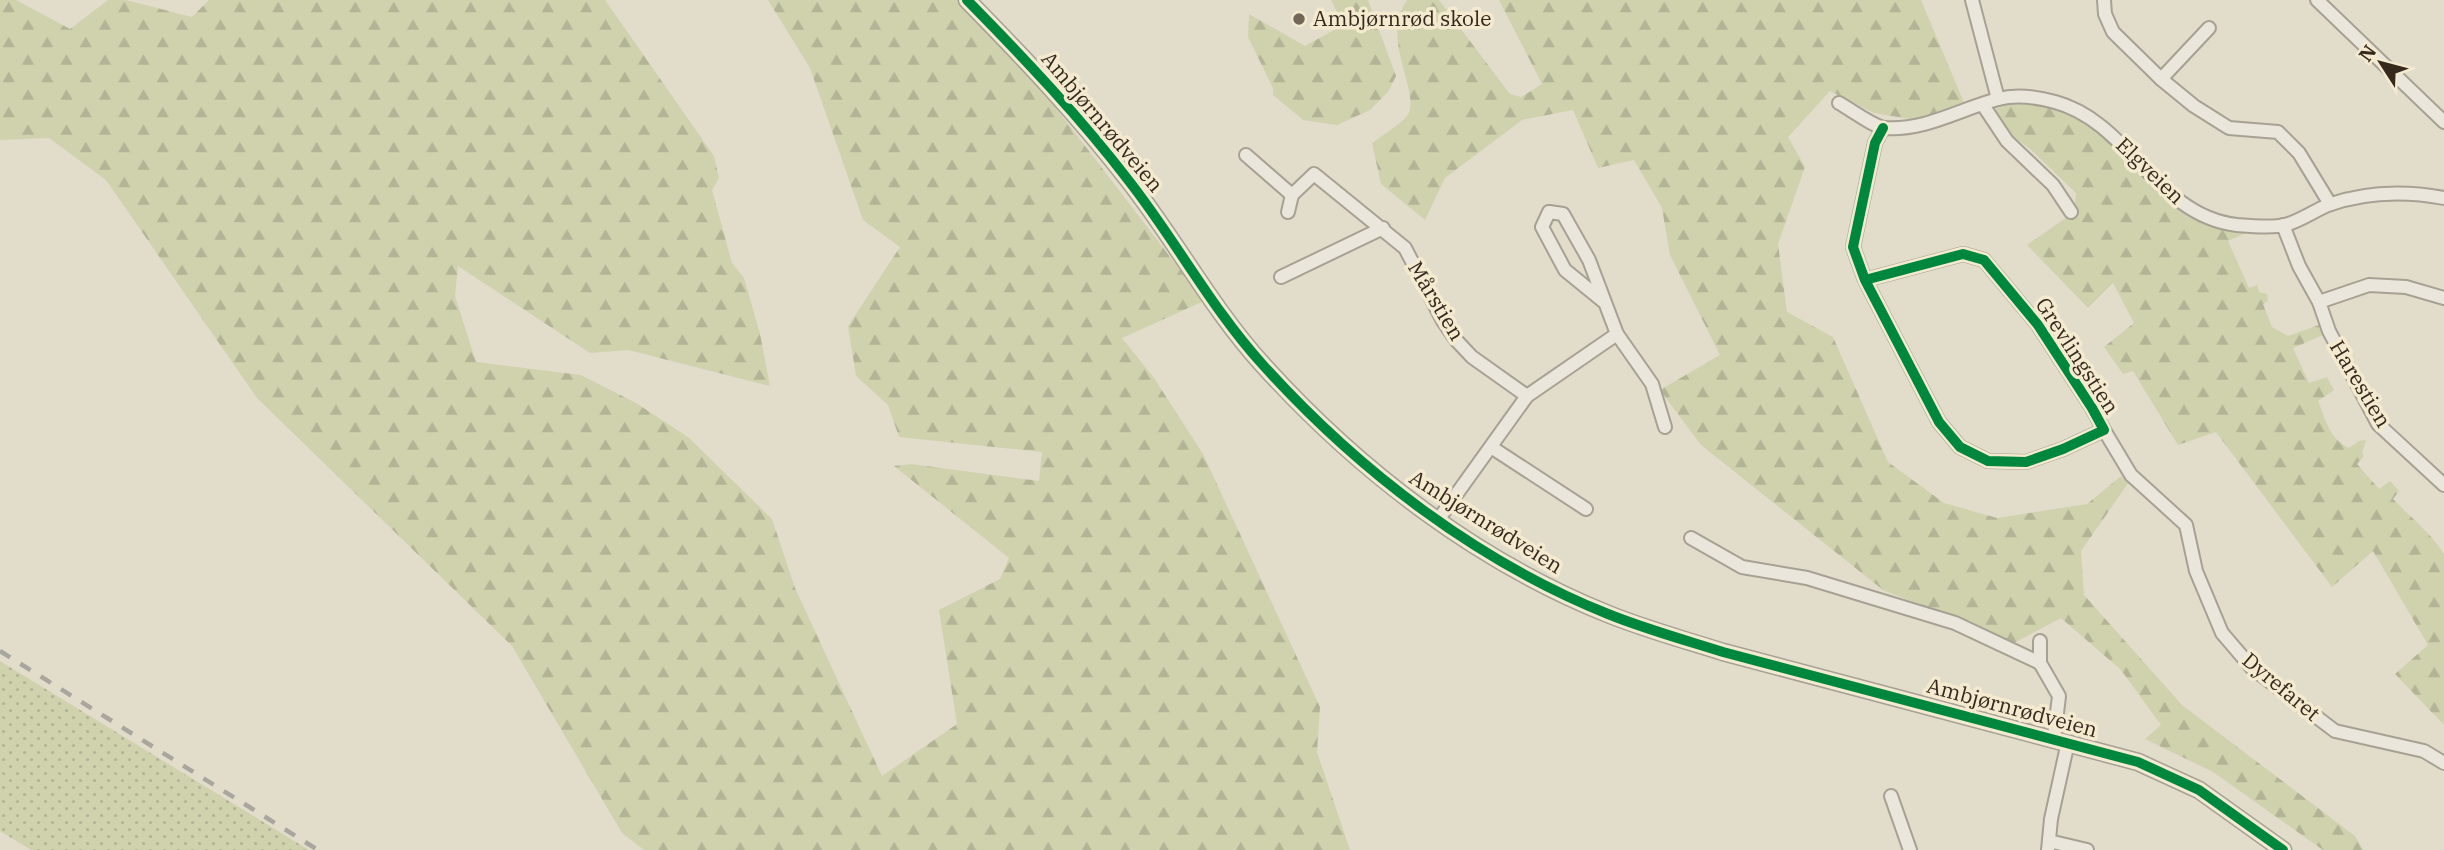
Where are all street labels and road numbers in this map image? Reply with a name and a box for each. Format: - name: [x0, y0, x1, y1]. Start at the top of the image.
- street label: Ambjørnrødveien: [1036, 45, 1170, 198]
- street label: Elgveien: [2110, 131, 2191, 210]
- street label: Mårstien: [1402, 256, 1471, 345]
- street label: Grevlingstien: [2030, 292, 2126, 419]
- street label: Harestien: [2324, 335, 2398, 432]
- street label: Ambjørnrødveien: [1405, 463, 1568, 580]
- street label: Dyrefaret: [2237, 646, 2326, 727]
- street label: Ambjørnrødveien: [1924, 671, 2101, 743]

